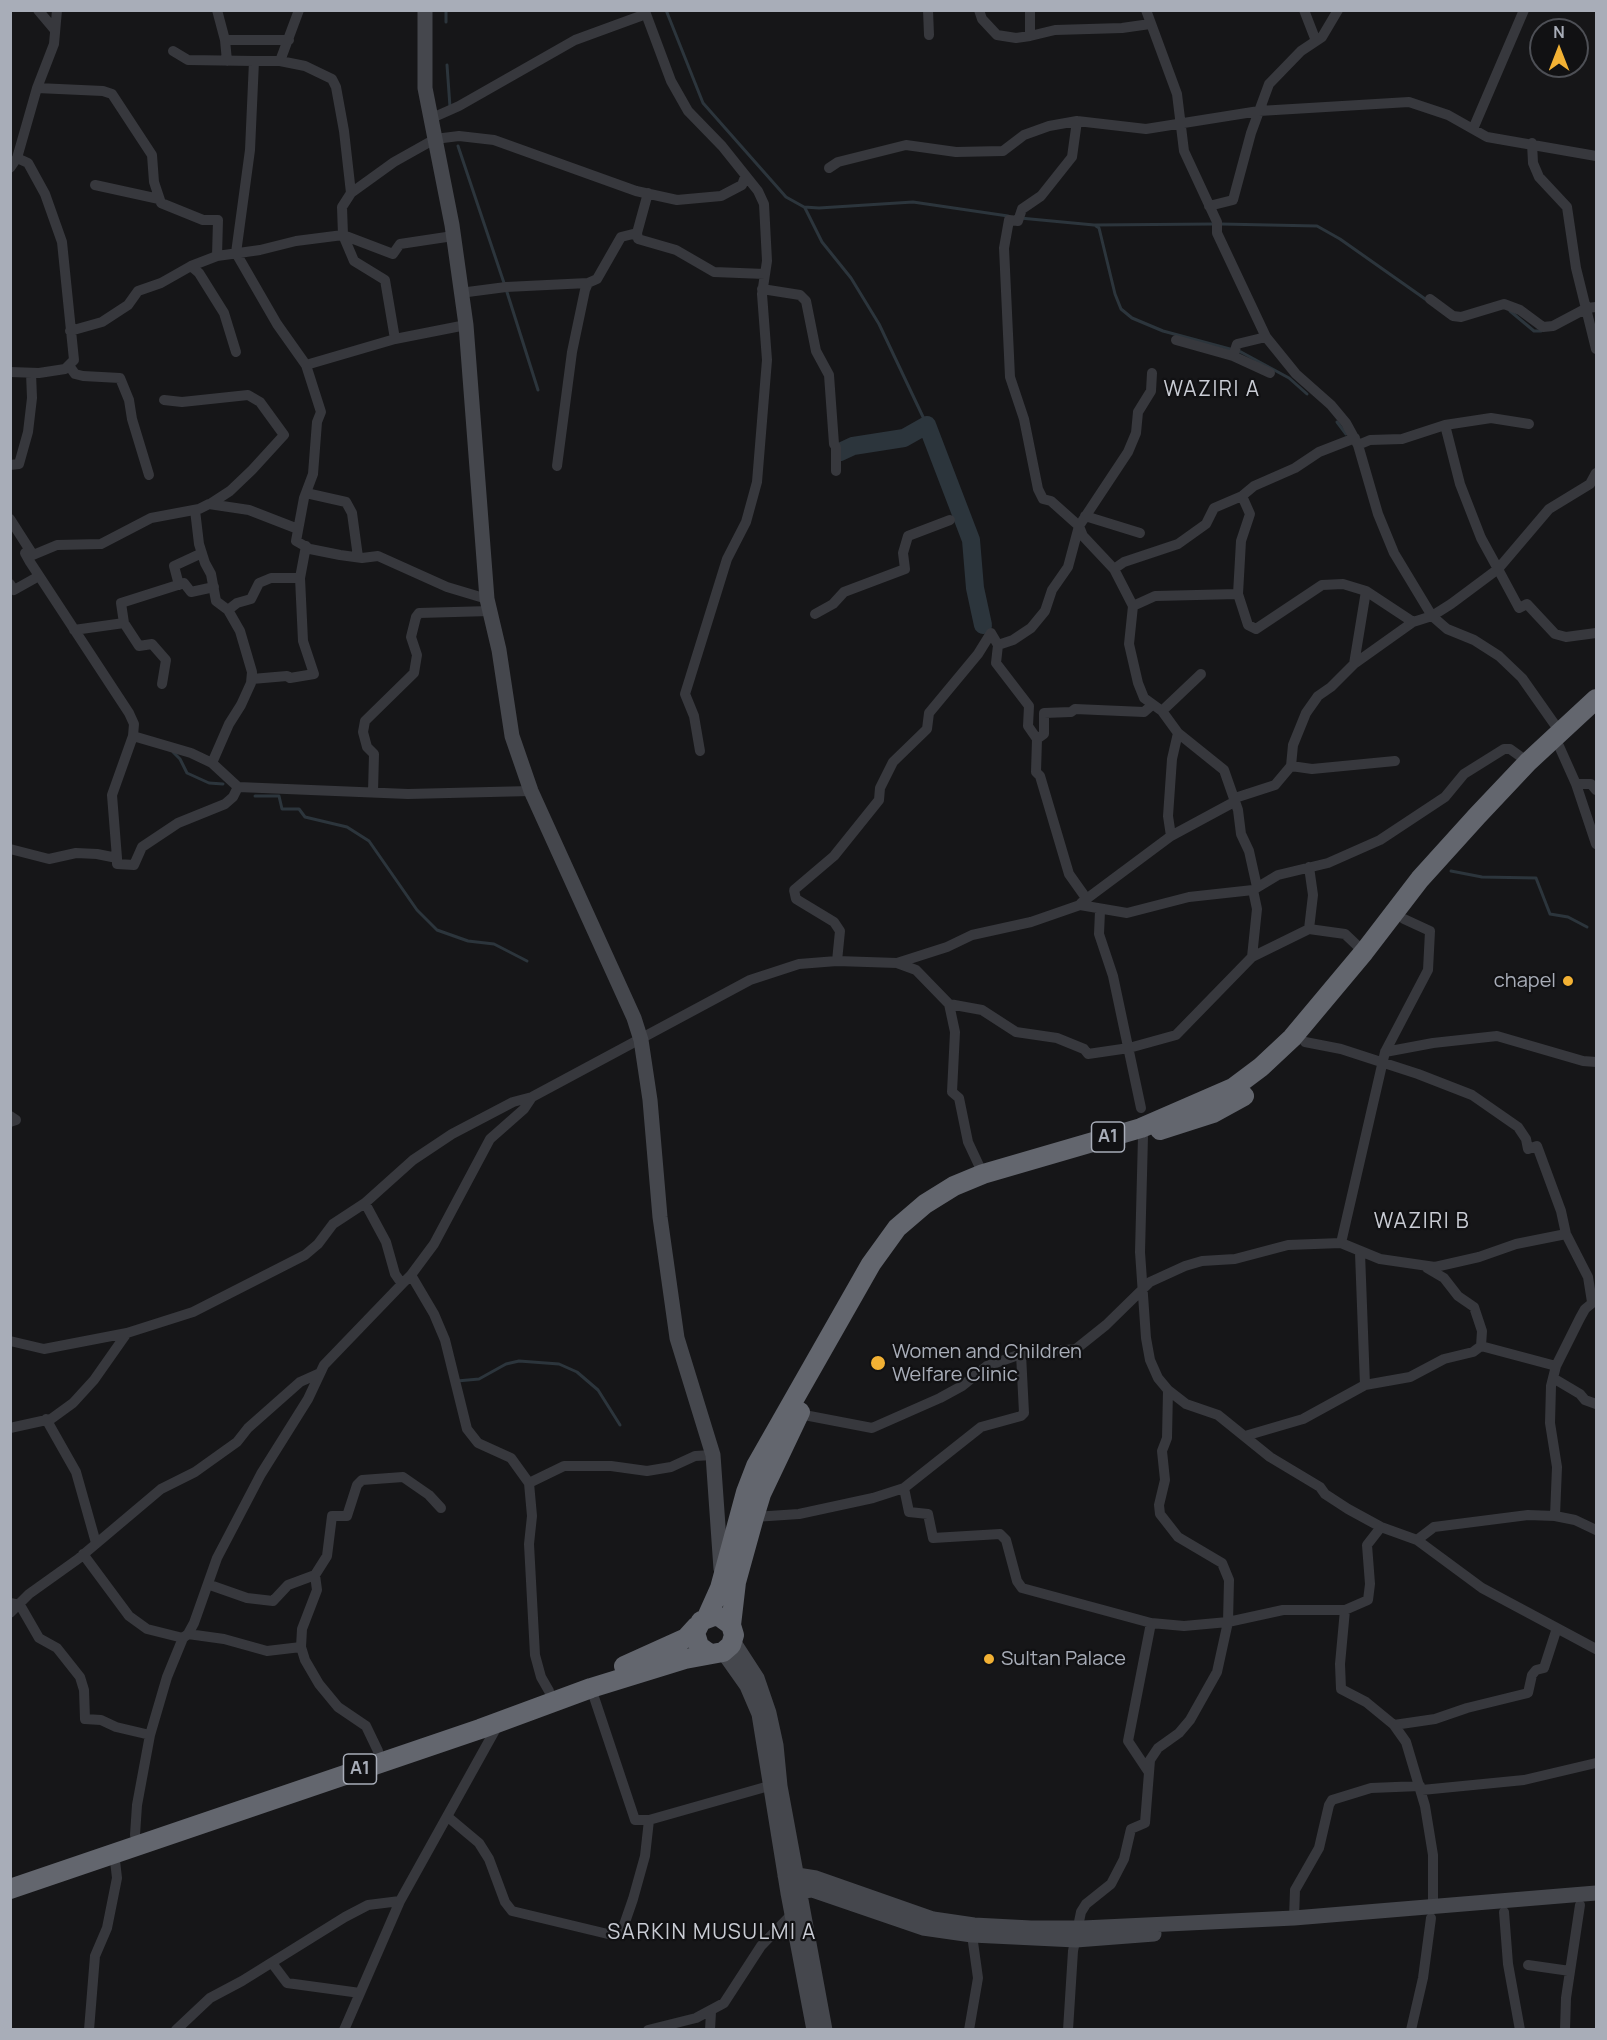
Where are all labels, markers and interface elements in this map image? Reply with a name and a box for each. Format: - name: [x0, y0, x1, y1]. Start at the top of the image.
- north arrow: [1529, 18, 1589, 78]
- text: N: [1553, 21, 1565, 43]
- district label: WAZIRI A: [1164, 377, 1260, 403]
- place label: chapel: [1494, 969, 1556, 993]
- marker: chapel: [1561, 974, 1575, 988]
- road number: A1: [1092, 1122, 1124, 1152]
- district label: WAZIRI B: [1374, 1209, 1470, 1235]
- place label: Women and Children Welfare Clinic: [892, 1340, 1082, 1387]
- marker: Women and Children Welfare Clinic: [869, 1354, 887, 1372]
- place label: Sultan Palace: [1001, 1647, 1126, 1671]
- marker: Sultan Palace: [982, 1652, 996, 1666]
- road number: A1: [344, 1754, 376, 1784]
- district label: SARKIN MUSULMI A: [607, 1920, 817, 1946]

